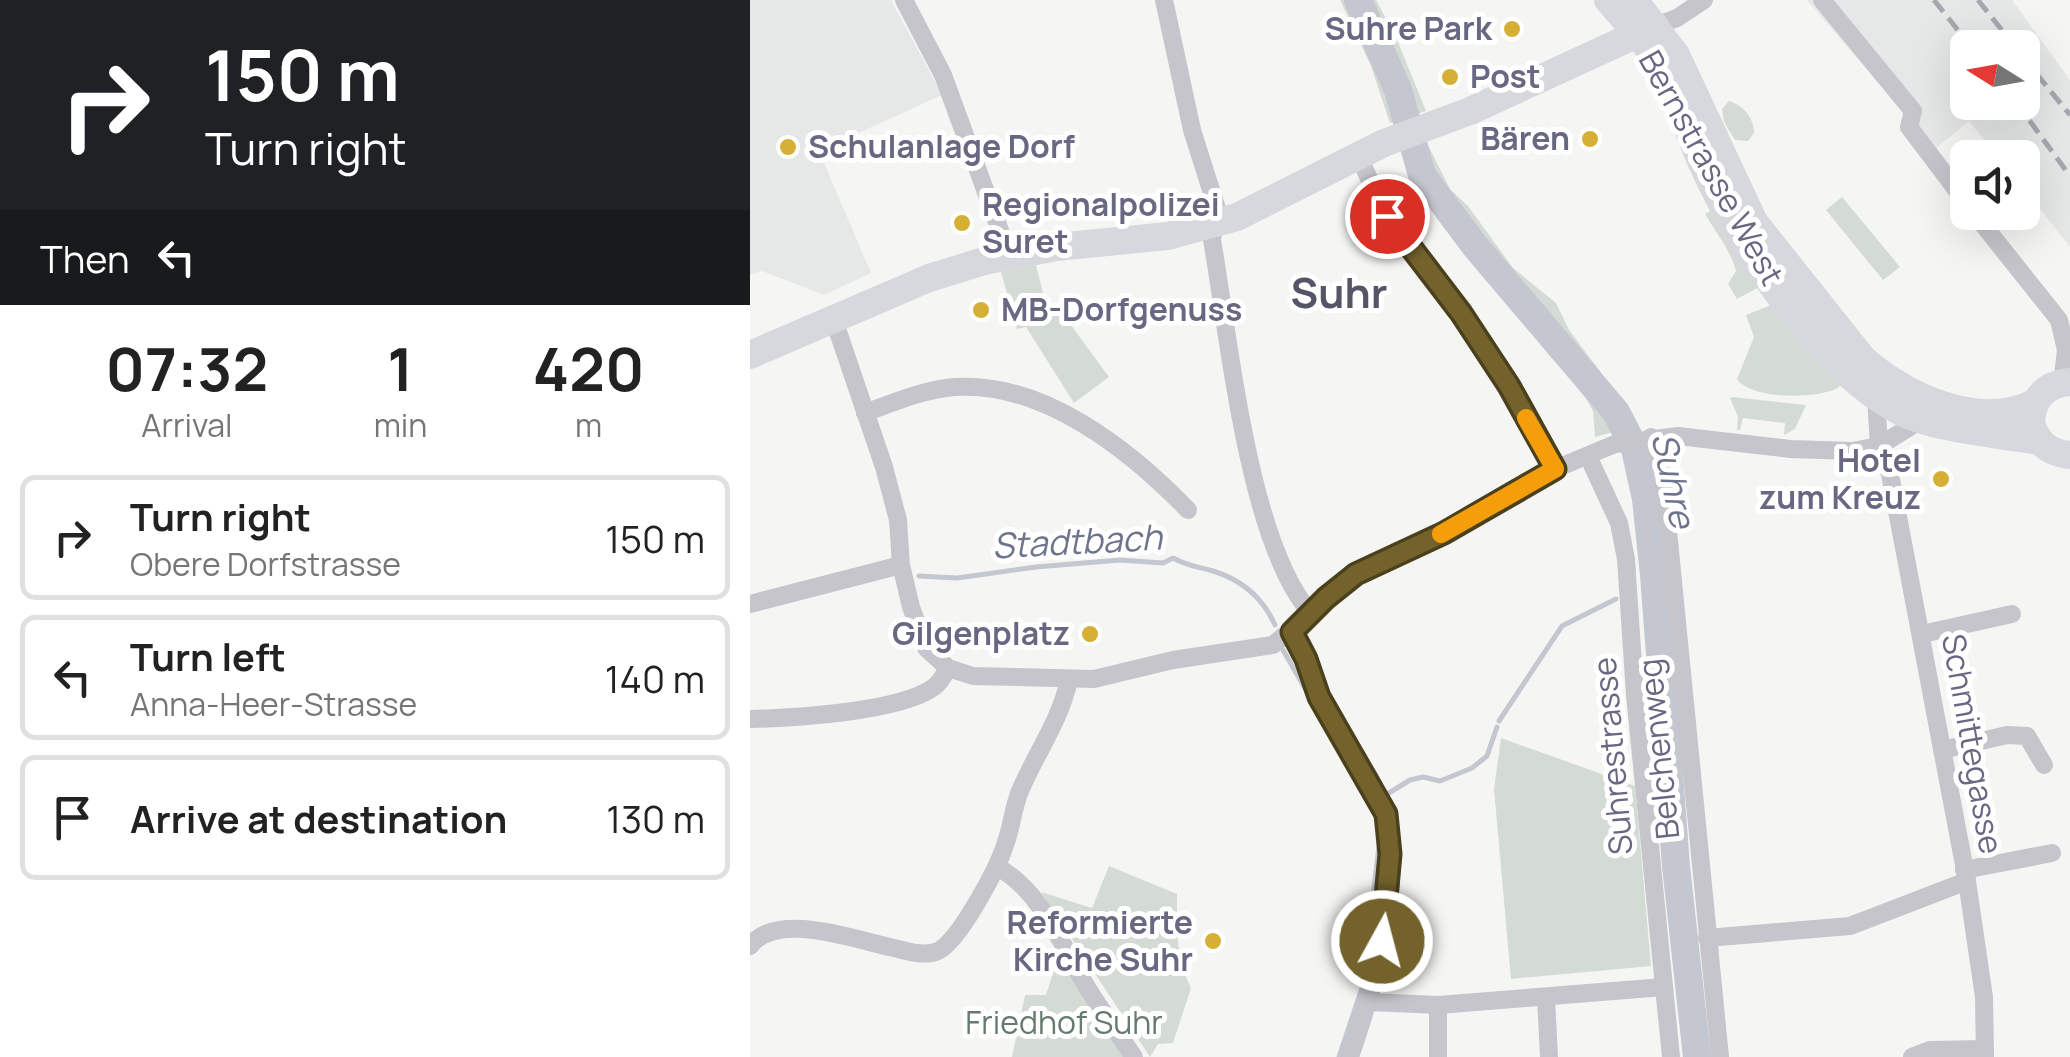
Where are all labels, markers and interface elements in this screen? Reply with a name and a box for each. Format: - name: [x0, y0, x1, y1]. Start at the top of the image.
- place label: Suhre Park: [1324, 6, 1493, 50]
- marker: Suhre Park: [1501, 18, 1523, 40]
- text: 150 m: [205, 26, 400, 122]
- north arrow: [1950, 30, 2040, 120]
- map controls: [1950, 30, 2040, 230]
- icon: right: [40, 40, 170, 170]
- street label: Bernstrasse West: [1629, 42, 1795, 293]
- place label: Post: [1470, 54, 1541, 98]
- marker: Post: [1439, 66, 1461, 88]
- place label: Bären: [1480, 116, 1570, 160]
- text: Turn right: [205, 117, 406, 179]
- place label: Schulanlage Dorf: [808, 124, 1075, 168]
- marker: Bären: [1579, 128, 1601, 150]
- marker: Schulanlage Dorf: [777, 136, 799, 158]
- button: sound: [1950, 140, 2040, 230]
- pin: [1345, 174, 1430, 259]
- place label: Regionalpolizei Suret: [982, 182, 1220, 263]
- icon: arrive: [1360, 189, 1415, 244]
- marker: Regionalpolizei Suret: [951, 212, 973, 234]
- icon: left: [149, 230, 204, 285]
- text: Then: [40, 232, 129, 284]
- district label: Suhr: [1291, 263, 1387, 321]
- place label: MB-Dorfgenuss: [1001, 287, 1242, 331]
- marker: MB-Dorfgenuss: [970, 299, 992, 321]
- text: 07:32: [105, 327, 268, 409]
- text: 1: [387, 327, 414, 409]
- text: 420: [533, 327, 644, 409]
- text: Arrival: [141, 403, 233, 447]
- text: min: [374, 403, 427, 447]
- text: m: [575, 403, 602, 447]
- water label: Suhre: [1641, 428, 1708, 534]
- place label: Hotel zum Kreuz: [1759, 438, 1921, 519]
- marker: Hotel zum Kreuz: [1930, 468, 1952, 490]
- text: Turn right: [130, 490, 311, 542]
- icon: right: [45, 510, 100, 565]
- text: 150 m: [605, 512, 705, 564]
- water label: Stadtbach: [991, 513, 1164, 569]
- text: Obere Dorfstrasse: [130, 542, 401, 586]
- place label: Gilgenplatz: [892, 611, 1070, 655]
- marker: Gilgenplatz: [1079, 623, 1101, 645]
- text: Turn left: [130, 630, 286, 682]
- street label: Schmittegasse: [1932, 630, 2014, 857]
- icon: left: [45, 650, 100, 705]
- text: 140 m: [605, 652, 705, 704]
- street label: Suhrestrasse: [1581, 655, 1643, 857]
- street label: Belchenweg: [1627, 657, 1689, 842]
- text: Anna-Heer-Strasse: [130, 682, 417, 726]
- icon: arrive: [45, 790, 100, 845]
- text: Arrive at destination: [130, 792, 507, 844]
- text: 130 m: [606, 792, 705, 844]
- position arrow: [1330, 889, 1434, 993]
- place label: Reformierte Kirche Suhr: [1007, 900, 1193, 981]
- marker: Reformierte Kirche Suhr: [1202, 930, 1224, 952]
- park label: Friedhof Suhr: [965, 1000, 1163, 1044]

